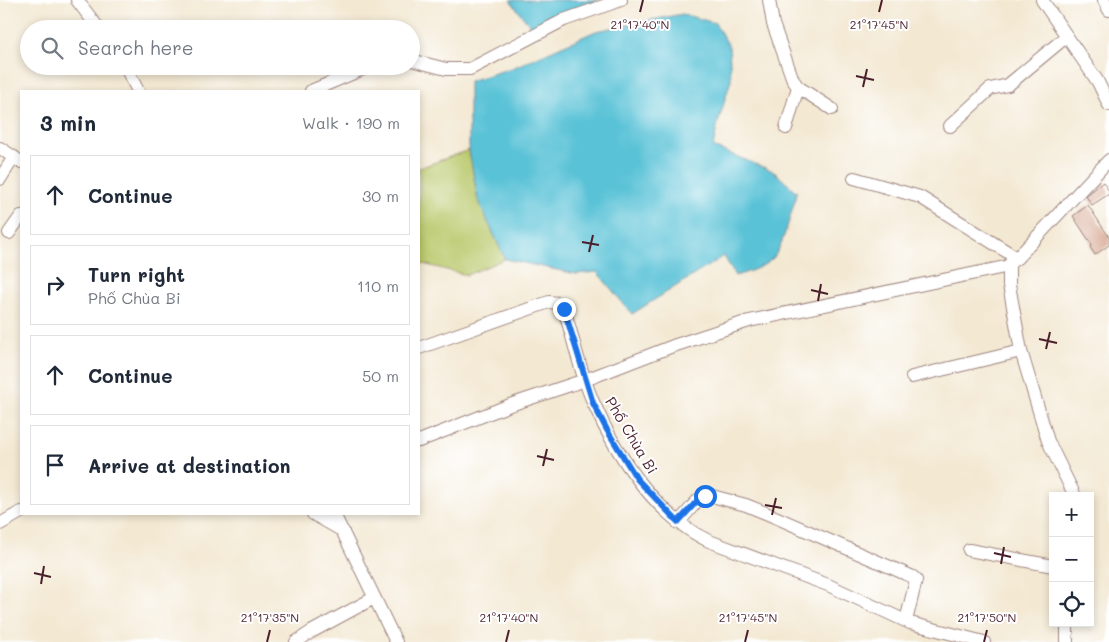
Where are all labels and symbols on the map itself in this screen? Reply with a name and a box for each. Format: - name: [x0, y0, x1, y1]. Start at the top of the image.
- text: 21°17'40"N: [611, 16, 669, 32]
- text: 21°17'45"N: [850, 16, 908, 32]
- route end: [553, 298, 576, 321]
- street label: Phố Chùa Bi: [601, 393, 663, 477]
- route start: [694, 485, 717, 508]
- text: 21°17'35"N: [241, 609, 299, 625]
- text: 21°17'40"N: [480, 609, 538, 625]
- text: 21°17'45"N: [719, 609, 777, 625]
- text: 21°17'50"N: [958, 609, 1016, 625]

